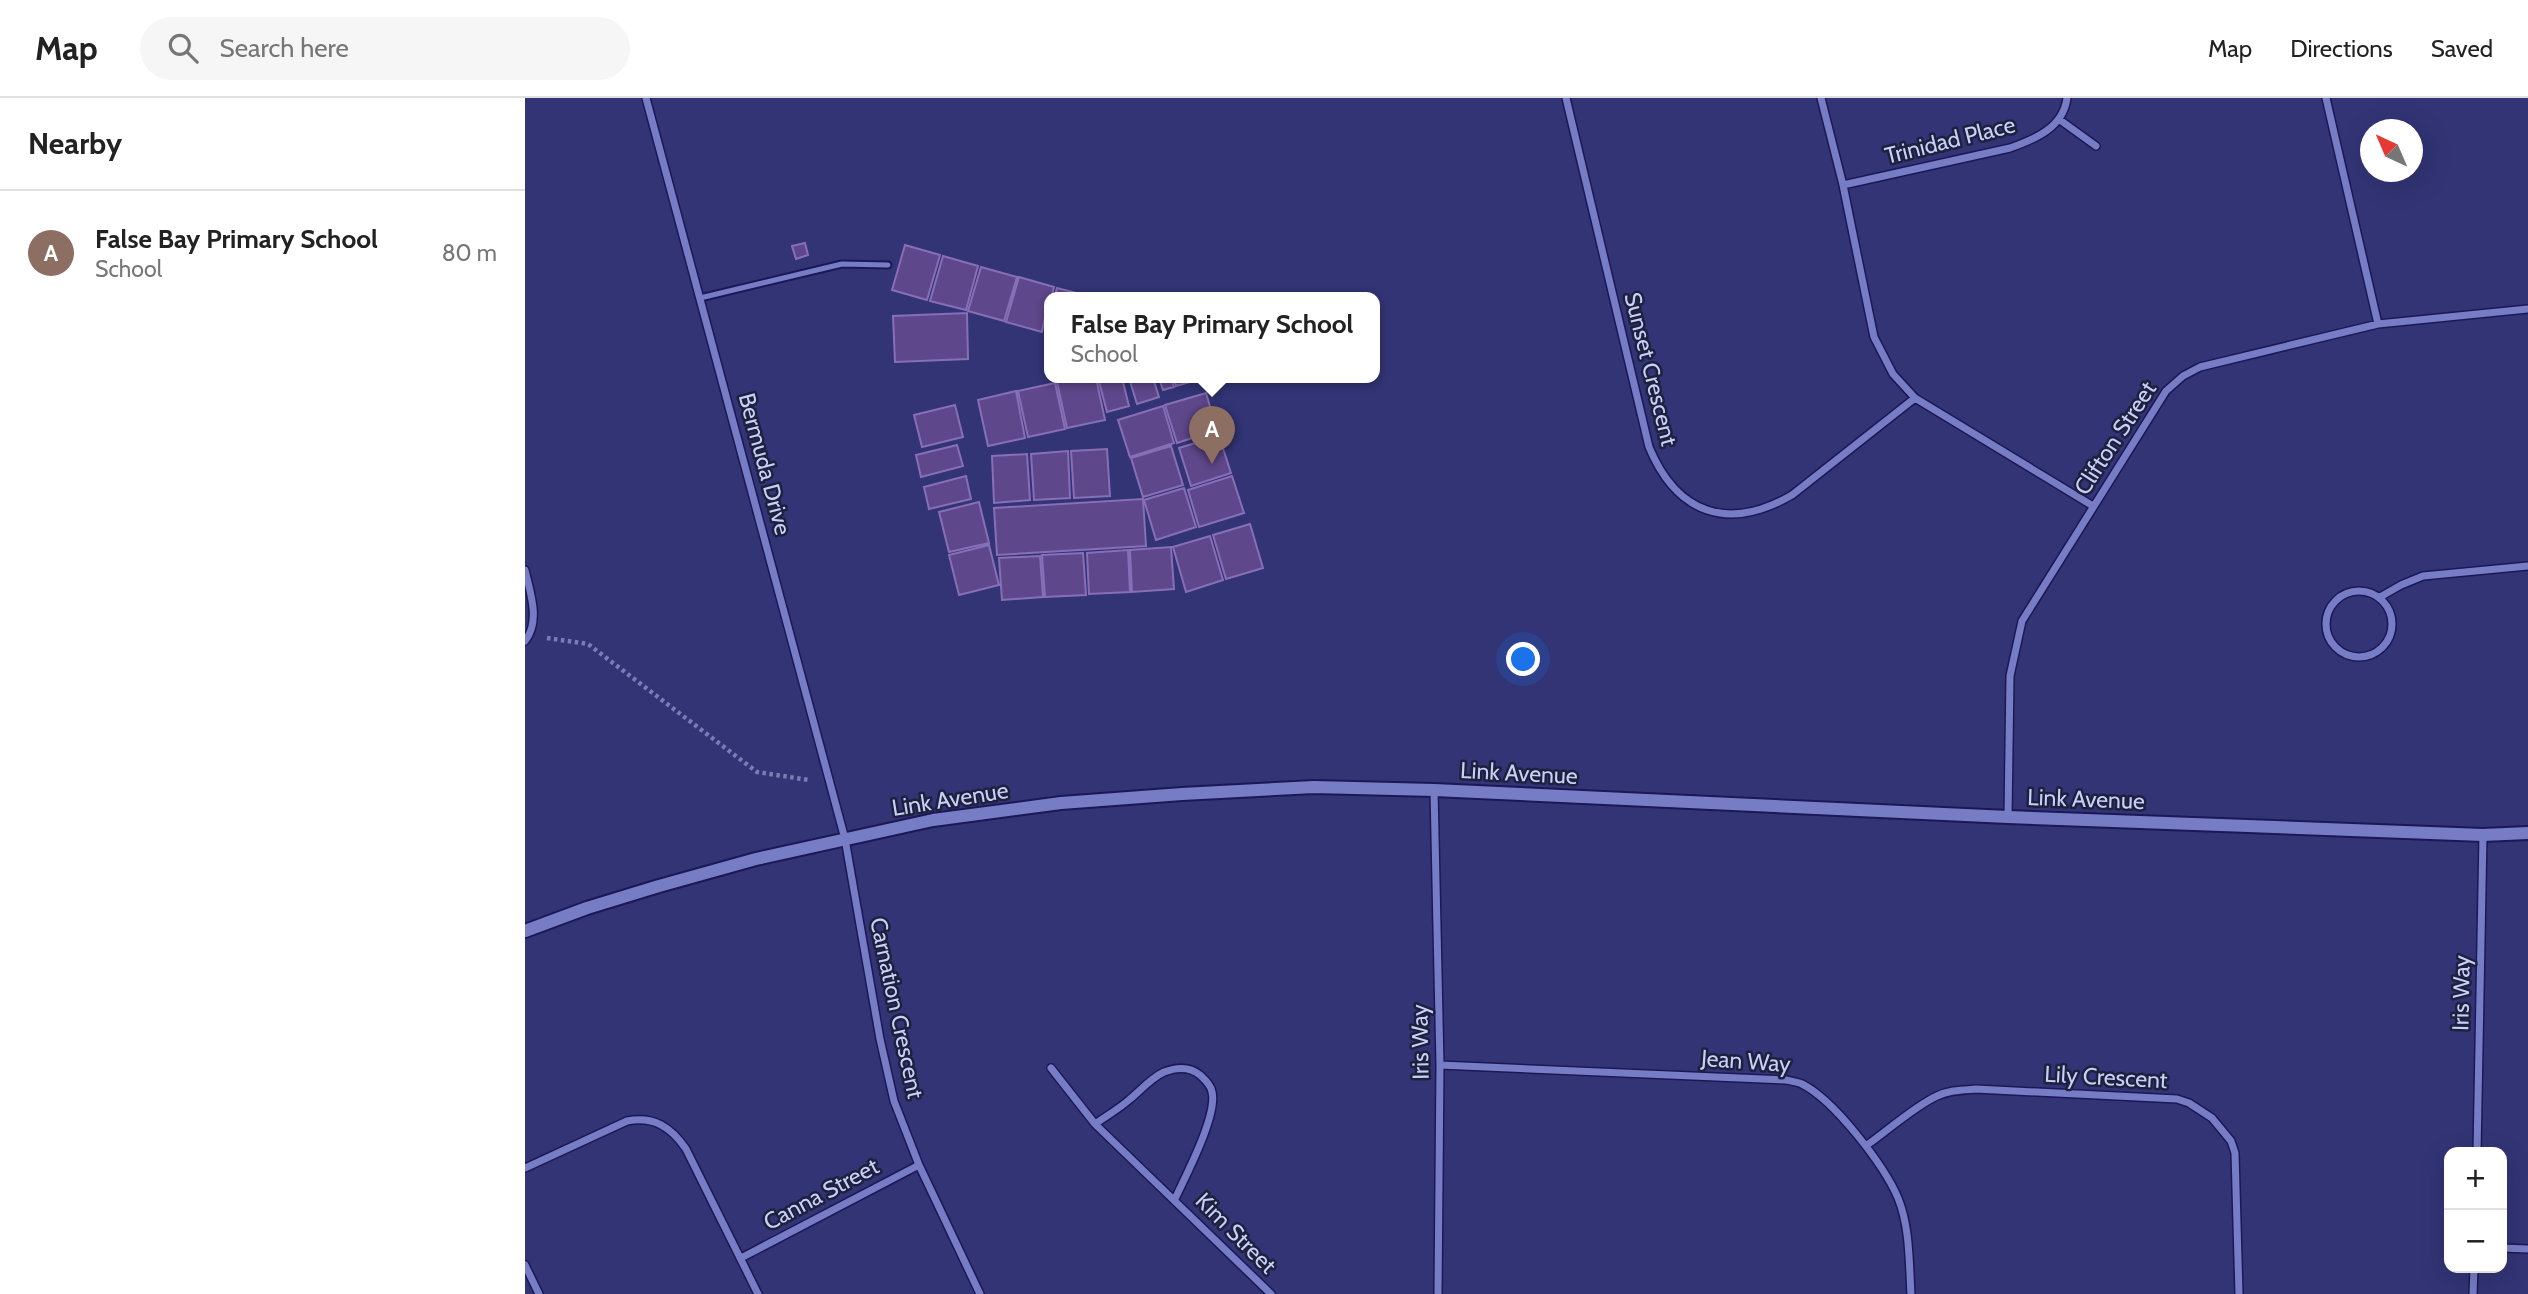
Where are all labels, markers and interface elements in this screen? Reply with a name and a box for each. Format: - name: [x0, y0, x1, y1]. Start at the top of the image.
- search box: [140, 17, 630, 80]
- text: Map: [35, 28, 98, 68]
- icon: search: [164, 29, 202, 67]
- text: Search here: [220, 32, 349, 64]
- text: Map: [2208, 34, 2252, 63]
- text: Directions: [2290, 34, 2393, 63]
- text: Saved: [2431, 34, 2493, 63]
- street label: Trinidad Place: [1882, 110, 2018, 170]
- north arrow: [2360, 119, 2423, 182]
- text: Nearby: [28, 125, 122, 162]
- text: False Bay Primary School: [95, 223, 378, 255]
- text: A: [44, 239, 58, 267]
- text: 80 m: [442, 239, 497, 267]
- text: School: [95, 255, 162, 283]
- street label: Sunset Crescent: [1618, 289, 1684, 449]
- popup: [1044, 292, 1380, 383]
- text: False Bay Primary School: [1071, 308, 1353, 340]
- text: School: [1071, 340, 1138, 368]
- street label: Clifton Street: [2068, 376, 2162, 500]
- street label: Bermuda Drive: [733, 390, 797, 538]
- pin: A: [1189, 406, 1235, 464]
- your location: [1506, 642, 1540, 676]
- street label: Link Avenue: [1460, 756, 1579, 790]
- street label: Link Avenue: [890, 776, 1011, 822]
- street label: Link Avenue: [2027, 783, 2146, 815]
- street label: Carnation Crescent: [864, 915, 930, 1101]
- street label: Iris Way: [2446, 955, 2476, 1031]
- street label: Iris Way: [1405, 1004, 1435, 1080]
- street label: Jean Way: [1699, 1044, 1792, 1078]
- street label: Lily Crescent: [2044, 1060, 2168, 1094]
- map controls: [2444, 1147, 2507, 1273]
- button: +: [2444, 1147, 2507, 1210]
- street label: Canna Street: [759, 1152, 884, 1236]
- street label: Kim Street: [1190, 1187, 1282, 1279]
- button: −: [2444, 1210, 2507, 1273]

